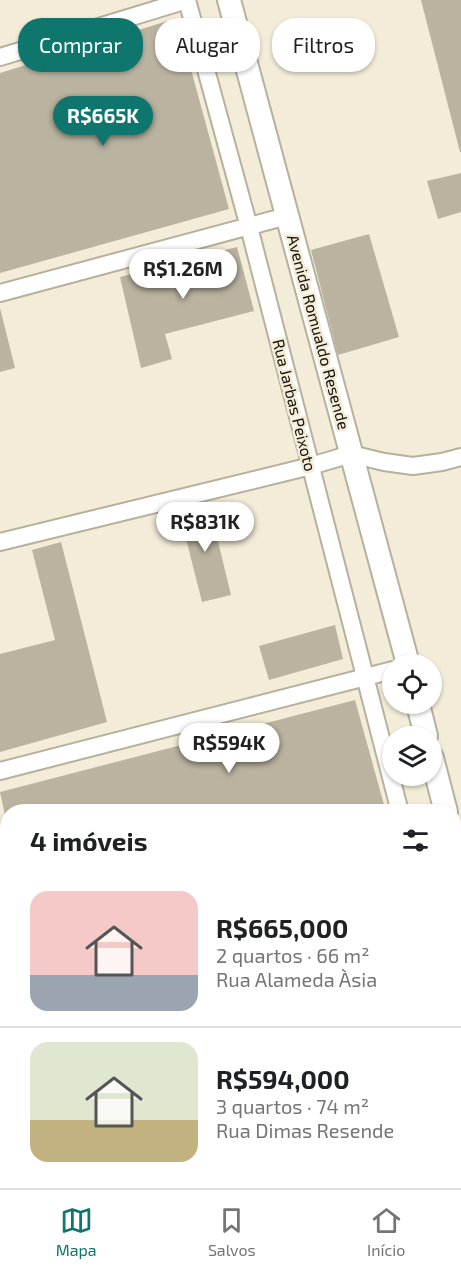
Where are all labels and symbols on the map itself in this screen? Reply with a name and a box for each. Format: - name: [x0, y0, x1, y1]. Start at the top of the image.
- pin: R$665K: [54, 96, 152, 147]
- street label: Avenida Romualdo Resende: [284, 232, 354, 432]
- pin: R$1.26M: [128, 249, 238, 300]
- street label: Rua Jarbas Peixoto: [269, 337, 321, 473]
- pin: R$831K: [156, 502, 254, 553]
- pin: R$594K: [180, 723, 278, 774]

